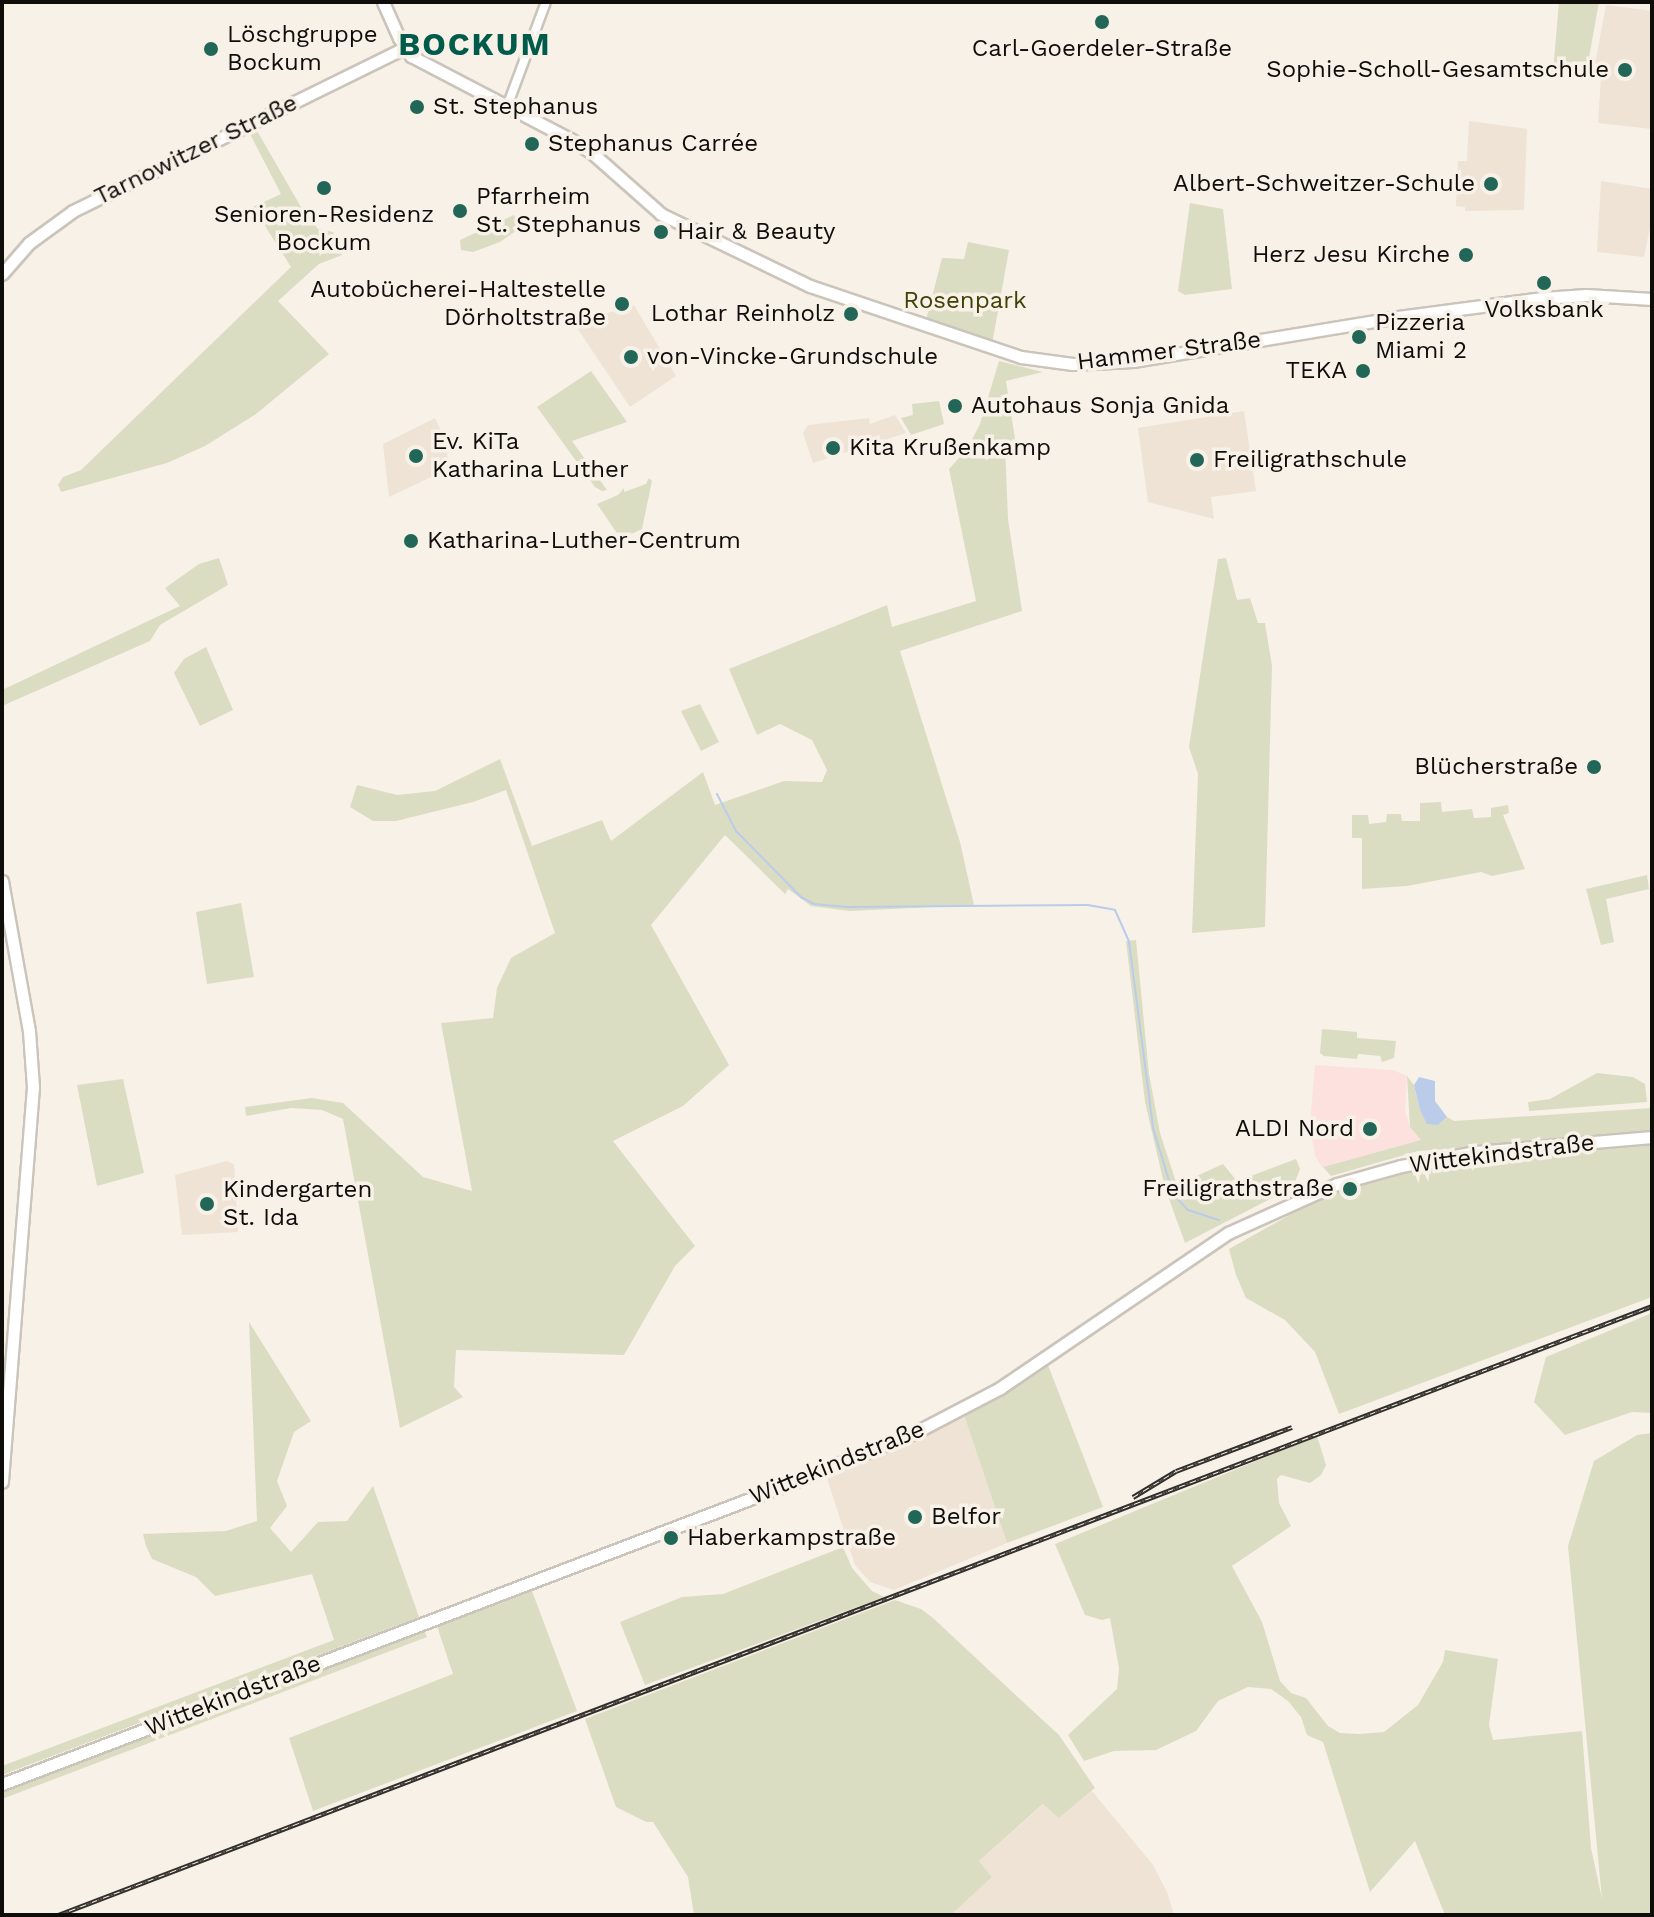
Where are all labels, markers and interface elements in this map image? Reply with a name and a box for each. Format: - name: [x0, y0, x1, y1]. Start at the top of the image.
- marker: Carl-Goerdeler-Straße: [1093, 13, 1111, 31]
- place label: Löschgruppe Bockum: [227, 21, 378, 77]
- district label: BOCKUM: [398, 25, 552, 63]
- place label: Carl-Goerdeler-Straße: [972, 35, 1232, 63]
- marker: Löschgruppe Bockum: [202, 40, 220, 58]
- place label: Sophie-Scholl-Gesamtschule: [1266, 56, 1609, 84]
- marker: Sophie-Scholl-Gesamtschule: [1616, 61, 1634, 79]
- street label: Tarnowitzer Straße: [90, 88, 302, 212]
- place label: St. Stephanus: [433, 93, 598, 121]
- marker: St. Stephanus: [408, 98, 426, 116]
- place label: Stephanus Carrée: [548, 130, 758, 158]
- marker: Stephanus Carrée: [523, 135, 541, 153]
- place label: Albert-Schweitzer-Schule: [1173, 170, 1475, 198]
- marker: Albert-Schweitzer-Schule: [1482, 175, 1500, 193]
- marker: Senioren-Residenz Bockum: [315, 179, 333, 197]
- place label: Pfarrheim St. Stephanus: [476, 183, 641, 239]
- place label: Senioren-Residenz Bockum: [214, 201, 434, 257]
- marker: Pfarrheim St. Stephanus: [451, 202, 469, 220]
- place label: Hair & Beauty: [677, 218, 836, 246]
- marker: Hair & Beauty: [652, 223, 670, 241]
- place label: Herz Jesu Kirche: [1251, 241, 1450, 269]
- marker: Herz Jesu Kirche: [1457, 246, 1475, 264]
- marker: Volksbank: [1535, 274, 1553, 292]
- place label: Autobücherei-Haltestelle Dörholtstraße: [310, 276, 606, 332]
- park label: Rosenpark: [903, 287, 1027, 315]
- marker: Autobücherei-Haltestelle Dörholtstraße: [613, 295, 631, 313]
- place label: Volksbank: [1484, 296, 1604, 324]
- place label: Lothar Reinholz: [650, 300, 835, 328]
- marker: Lothar Reinholz: [842, 305, 860, 323]
- place label: Pizzeria Miami 2: [1375, 309, 1467, 365]
- street label: Hammer Straße: [1075, 325, 1263, 377]
- marker: Pizzeria Miami 2: [1350, 328, 1368, 346]
- place label: von-Vincke-Grundschule: [647, 343, 938, 371]
- marker: von-Vincke-Grundschule: [622, 348, 640, 366]
- place label: TEKA: [1286, 357, 1347, 385]
- marker: TEKA: [1354, 362, 1372, 380]
- place label: Autohaus Sonja Gnida: [971, 392, 1230, 420]
- marker: Autohaus Sonja Gnida: [946, 397, 964, 415]
- place label: Ev. KiTa Katharina Luther: [432, 428, 629, 484]
- place label: Kita Krußenkamp: [849, 434, 1052, 462]
- marker: Kita Krußenkamp: [824, 439, 842, 457]
- place label: Freiligrathschule: [1213, 446, 1407, 474]
- marker: Ev. KiTa Katharina Luther: [407, 447, 425, 465]
- marker: Freiligrathschule: [1188, 451, 1206, 469]
- place label: Katharina-Luther-Centrum: [427, 527, 741, 555]
- marker: Katharina-Luther-Centrum: [402, 532, 420, 550]
- place label: Blücherstraße: [1414, 753, 1578, 781]
- marker: Blücherstraße: [1585, 758, 1603, 776]
- place label: ALDI Nord: [1235, 1115, 1354, 1143]
- marker: ALDI Nord: [1361, 1120, 1379, 1138]
- street label: Wittekindstraße: [1408, 1128, 1596, 1180]
- place label: Freiligrathstraße: [1142, 1175, 1334, 1203]
- place label: Kindergarten St. Ida: [223, 1176, 372, 1232]
- marker: Freiligrathstraße: [1341, 1180, 1359, 1198]
- marker: Kindergarten St. Ida: [198, 1195, 216, 1213]
- street label: Wittekindstraße: [745, 1415, 929, 1511]
- place label: Belfor: [931, 1503, 1001, 1531]
- marker: Belfor: [906, 1508, 924, 1526]
- place label: Haberkampstraße: [687, 1524, 896, 1552]
- marker: Haberkampstraße: [662, 1529, 680, 1547]
- street label: Wittekindstraße: [141, 1649, 325, 1743]

